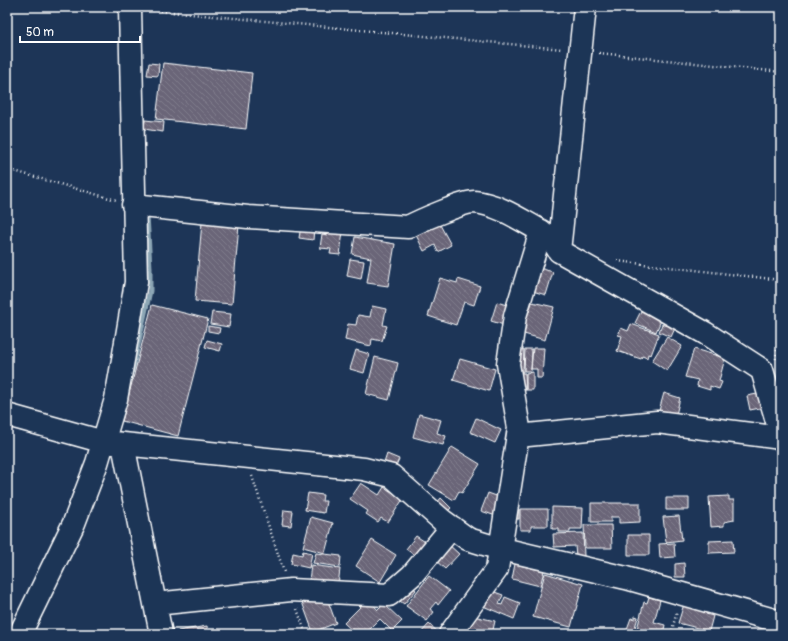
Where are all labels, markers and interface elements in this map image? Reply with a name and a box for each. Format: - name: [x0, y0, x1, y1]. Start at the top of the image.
- scale bar: [20, 18, 140, 44]
- text: 50 m: [26, 25, 54, 40]

